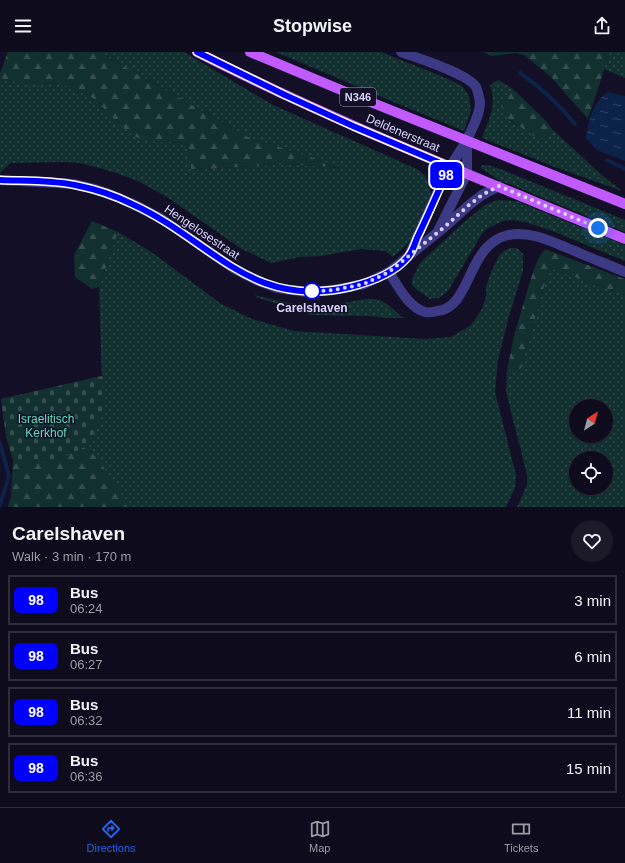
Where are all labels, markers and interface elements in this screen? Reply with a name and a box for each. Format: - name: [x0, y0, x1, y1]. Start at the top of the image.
- icon: menu: [12, 15, 34, 37]
- icon: share: [591, 15, 613, 37]
- text: Stopwise: [273, 16, 352, 36]
- road number: N346: [340, 88, 376, 106]
- street label: Deldenerstraat: [364, 111, 443, 155]
- line badge: 98: [428, 162, 464, 188]
- text: 98: [438, 167, 454, 183]
- street label: Hengelosestraat: [162, 202, 243, 263]
- your location: [588, 218, 608, 238]
- marker: Carelshaven: [303, 282, 321, 300]
- place label: Carelshaven: [276, 301, 348, 315]
- north arrow: [569, 399, 613, 443]
- map controls: [569, 399, 613, 495]
- park label: Israelitisch Kerkhof: [18, 412, 74, 440]
- button: locate: [569, 451, 613, 495]
- button: heart: [571, 520, 613, 562]
- text: Carelshaven: [12, 523, 125, 544]
- text: Walk · 3 min · 170 m: [12, 549, 131, 564]
- text: Bus: [70, 584, 98, 601]
- text: 98: [28, 592, 44, 608]
- text: 3 min: [574, 592, 611, 609]
- text: 06:24: [70, 601, 103, 616]
- text: Bus: [70, 640, 98, 657]
- text: 98: [28, 648, 44, 664]
- text: 6 min: [574, 648, 611, 665]
- text: 06:27: [70, 657, 103, 672]
- text: Bus: [70, 696, 98, 713]
- text: 98: [28, 704, 44, 720]
- text: 11 min: [567, 704, 611, 721]
- text: 06:32: [70, 713, 103, 728]
- text: Bus: [70, 752, 98, 769]
- text: 98: [28, 760, 44, 776]
- text: 15 min: [566, 760, 611, 777]
- text: 06:36: [70, 769, 103, 784]
- tab: Directions: [87, 818, 136, 854]
- tab: Map: [309, 818, 331, 854]
- tab: Tickets: [504, 818, 538, 854]

